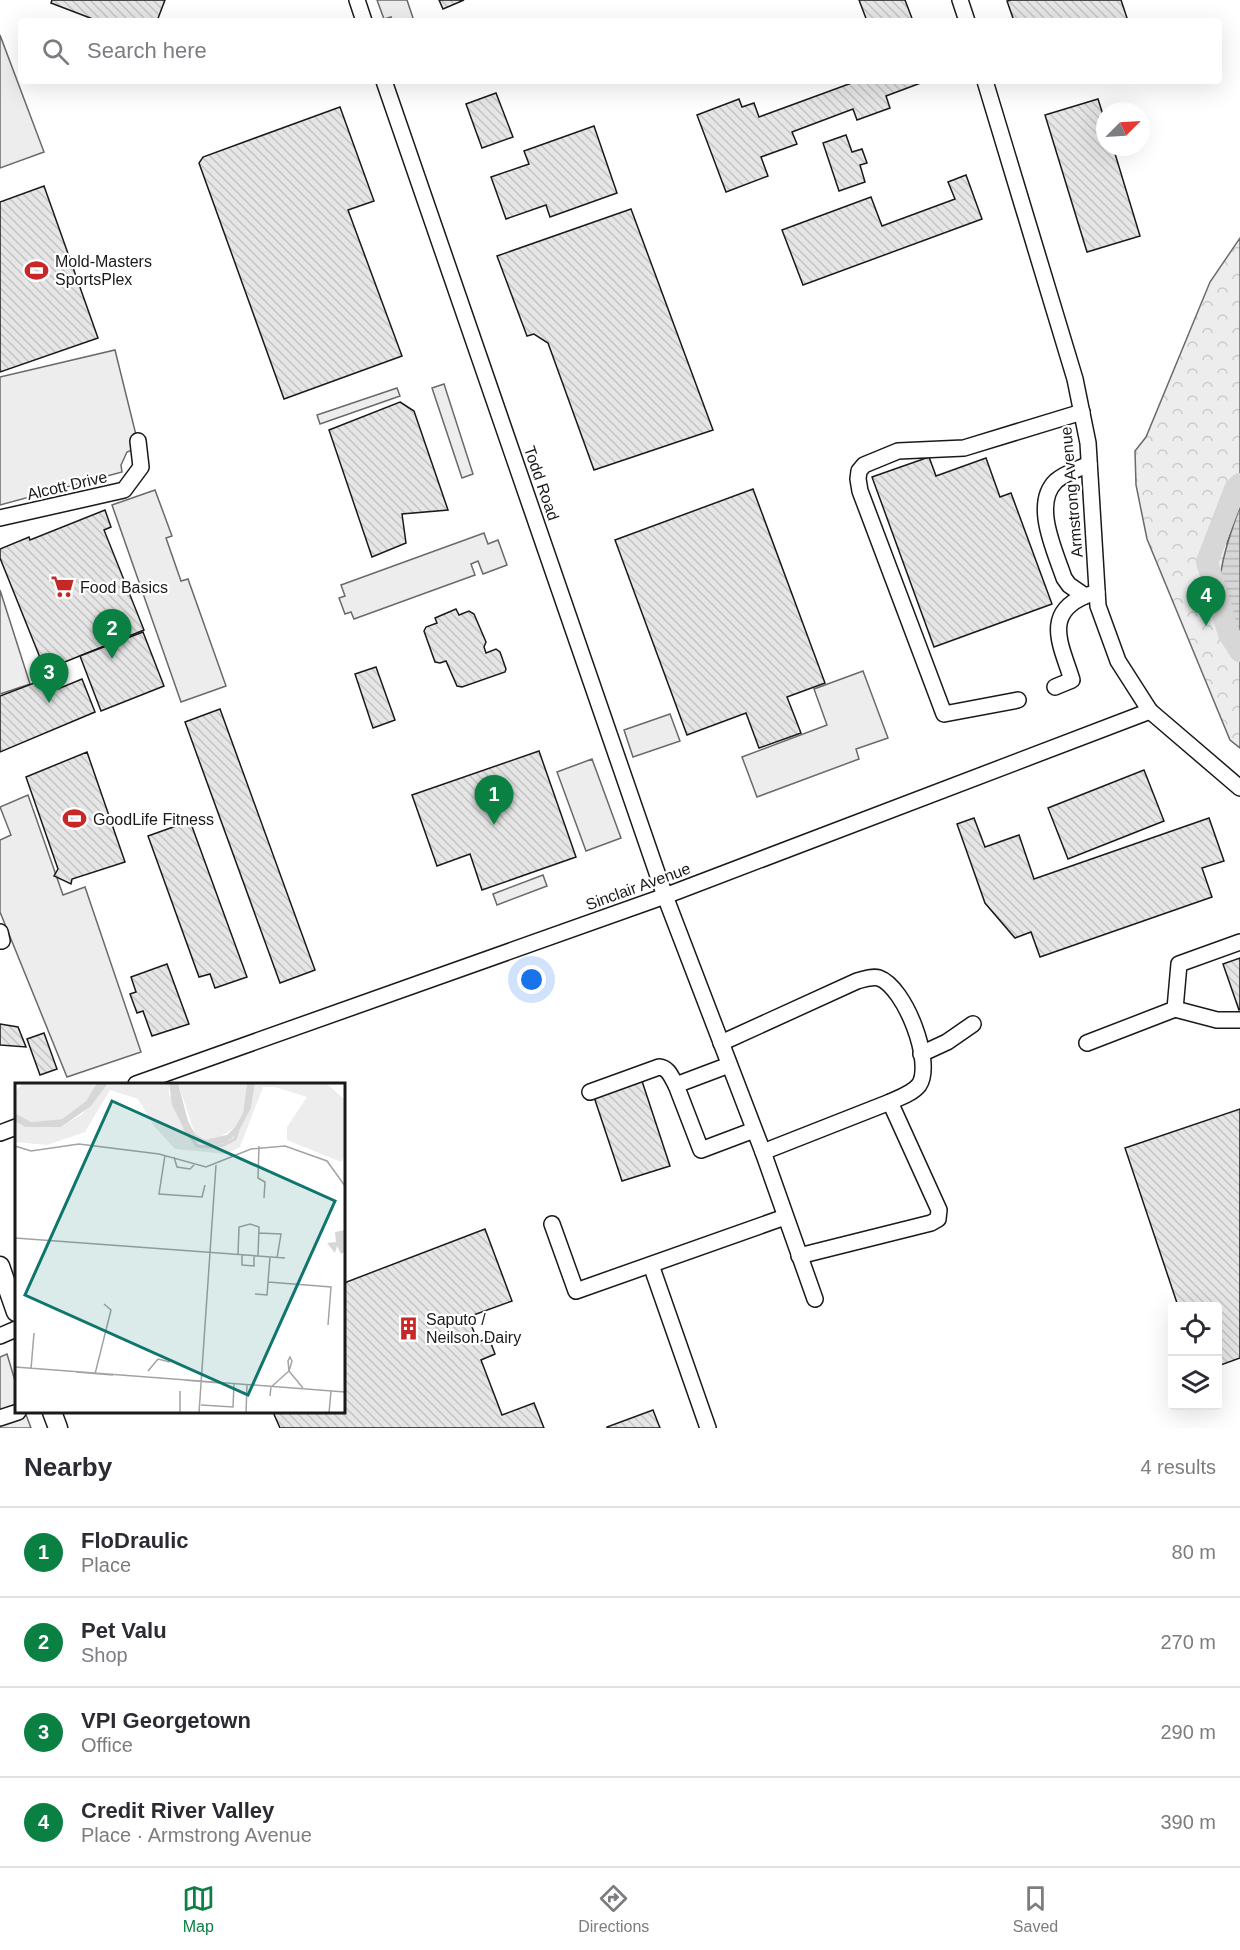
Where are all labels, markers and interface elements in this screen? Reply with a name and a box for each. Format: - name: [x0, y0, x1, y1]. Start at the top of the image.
- search box: [18, 18, 1222, 84]
- icon: search: [39, 35, 72, 68]
- text: Search here: [87, 38, 207, 63]
- north arrow: [1096, 102, 1150, 156]
- place label: Mold-Masters SportsPlex: [55, 253, 152, 288]
- sports icon: Mold-Masters SportsPlex: [24, 257, 50, 283]
- street label: Armstrong Avenue: [1057, 426, 1086, 558]
- street label: Todd Road: [521, 444, 562, 523]
- street label: Alcott Drive: [25, 468, 109, 503]
- supermarket icon: Food Basics: [49, 574, 75, 600]
- pin: 4: [1186, 576, 1226, 626]
- place label: Food Basics: [80, 579, 168, 596]
- pin: 2: [92, 610, 132, 659]
- pin: 3: [29, 654, 68, 703]
- pin: 1: [474, 776, 514, 825]
- sports icon: GoodLife Fitness: [62, 806, 88, 832]
- place label: GoodLife Fitness: [93, 811, 214, 828]
- street label: Sinclair Avenue: [584, 860, 693, 913]
- your location: [517, 965, 546, 994]
- inset map: [15, 1083, 345, 1413]
- map controls: [1168, 1302, 1222, 1410]
- button: locate: [1168, 1302, 1222, 1356]
- place label: Saputo / Neilson Dairy: [426, 1311, 521, 1346]
- building icon: Saputo / Neilson Dairy: [395, 1315, 421, 1341]
- button: layers: [1168, 1356, 1222, 1410]
- text: Nearby: [24, 1452, 112, 1482]
- text: 4 results: [1140, 1456, 1216, 1478]
- text: FloDraulic: [81, 1528, 189, 1553]
- text: 1: [38, 1541, 49, 1563]
- text: 80 m: [1172, 1541, 1216, 1563]
- text: Place: [81, 1554, 131, 1576]
- text: Pet Valu: [81, 1618, 167, 1643]
- text: 2: [38, 1631, 49, 1653]
- text: 270 m: [1160, 1631, 1216, 1653]
- text: Shop: [81, 1644, 128, 1666]
- text: VPI Georgetown: [81, 1708, 251, 1733]
- text: 3: [38, 1721, 49, 1743]
- text: 290 m: [1160, 1721, 1216, 1743]
- text: Office: [81, 1734, 133, 1756]
- text: Credit River Valley: [81, 1798, 274, 1823]
- text: 4: [38, 1811, 49, 1833]
- text: 390 m: [1160, 1811, 1216, 1833]
- text: Place · Armstrong Avenue: [81, 1824, 312, 1846]
- tab: Map: [182, 1882, 215, 1936]
- tab: Directions: [578, 1882, 649, 1936]
- tab: Saved: [1013, 1882, 1058, 1936]

